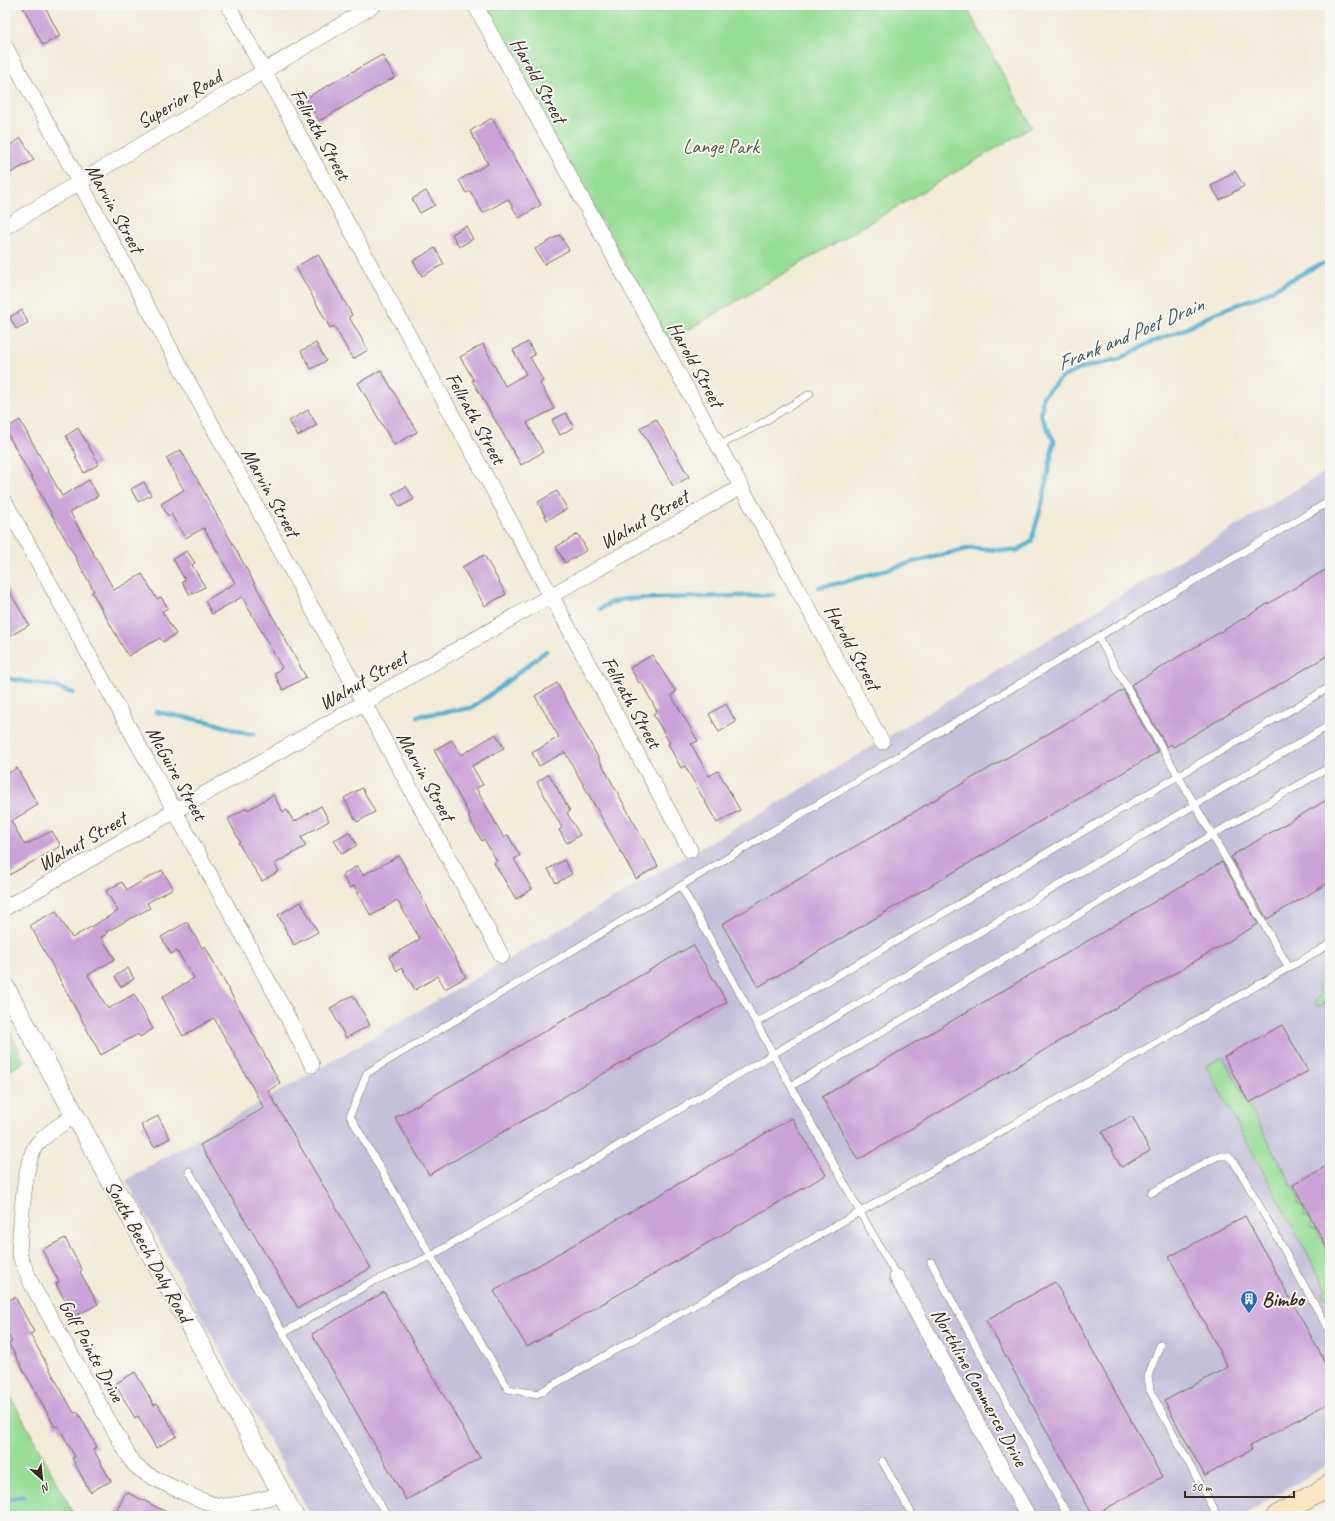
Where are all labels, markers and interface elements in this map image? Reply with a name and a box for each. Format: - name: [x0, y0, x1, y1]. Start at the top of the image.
- street label: Harold Street: [505, 33, 574, 130]
- street label: Superior Road: [132, 63, 229, 134]
- street label: Fellrath Street: [285, 84, 357, 187]
- park label: Lange Park: [683, 134, 761, 159]
- street label: Marvin Street: [80, 159, 151, 260]
- water label: Frank and Poet Drain: [1053, 291, 1208, 376]
- street label: Harold Street: [662, 317, 731, 414]
- street label: Fellrath Street: [440, 368, 512, 471]
- street label: Marvin Street: [236, 443, 307, 544]
- street label: Walnut Street: [596, 482, 696, 555]
- street label: Harold Street: [819, 600, 888, 697]
- street label: Walnut Street: [315, 643, 415, 716]
- street label: Fellrath Street: [596, 652, 668, 755]
- street label: McGuire Street: [140, 722, 214, 827]
- street label: Marvin Street: [391, 727, 462, 828]
- street label: Walnut Street: [34, 804, 134, 877]
- street label: South Beech Daly Road: [99, 1176, 199, 1329]
- place label: Bimbo: [1262, 1287, 1306, 1312]
- building icon: Bimbo: [1239, 1289, 1259, 1314]
- street label: Golf Pointe Drive: [53, 1295, 131, 1407]
- street label: Northline Commerce Drive: [926, 1304, 1034, 1472]
- north arrow: [22, 1459, 62, 1499]
- scale bar: [1185, 1473, 1294, 1499]
- text: 50 m: [1191, 1479, 1213, 1495]
- text: N: [38, 1480, 53, 1497]

